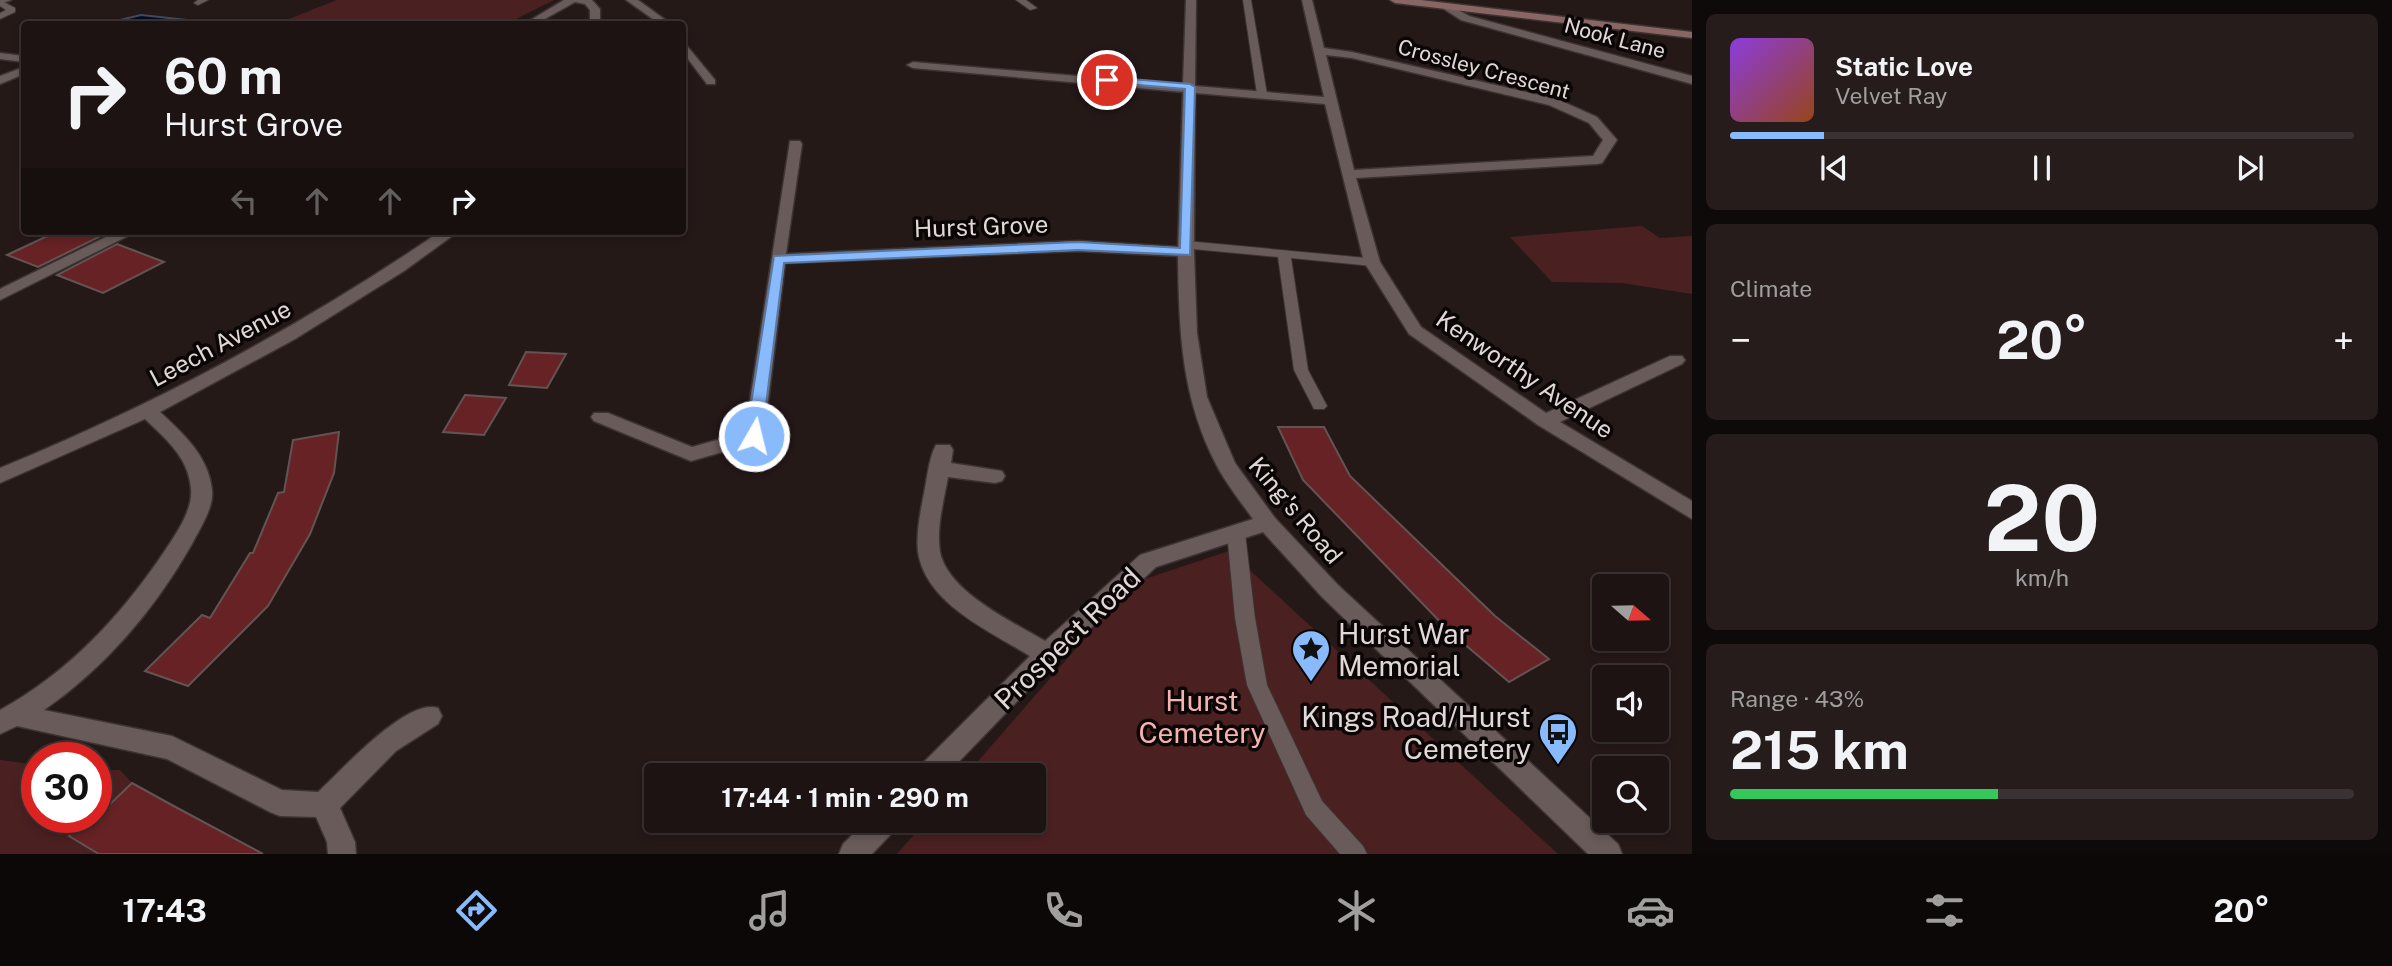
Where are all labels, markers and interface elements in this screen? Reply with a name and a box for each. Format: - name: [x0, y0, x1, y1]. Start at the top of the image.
- street label: Nook Lane: [1562, 12, 1668, 64]
- street label: Crossley Crescent: [1395, 34, 1573, 104]
- text: 60 m: [164, 47, 283, 105]
- icon: right: [49, 49, 140, 140]
- pin: [1077, 50, 1137, 110]
- text: Static Love: [1835, 51, 1973, 82]
- icon: arrive: [1088, 61, 1126, 99]
- text: Velvet Ray: [1835, 82, 1947, 109]
- text: Hurst Grove: [164, 106, 343, 143]
- icon: previous: [1815, 149, 1853, 187]
- icon: pause: [2023, 149, 2061, 187]
- icon: next: [2231, 149, 2269, 187]
- icon: left: [225, 182, 263, 220]
- icon: ahead: [298, 182, 336, 220]
- icon: ahead: [371, 182, 409, 220]
- icon: right: [444, 182, 482, 220]
- street label: Hurst Grove: [913, 210, 1049, 242]
- text: Climate: [1730, 275, 1812, 302]
- street label: Leech Avenue: [145, 294, 295, 392]
- street label: Kenworthy Avenue: [1431, 304, 1619, 444]
- text: 20°: [1996, 310, 2088, 371]
- text: −: [1730, 318, 1751, 363]
- text: +: [2333, 318, 2354, 363]
- position arrow: [717, 399, 791, 473]
- street label: King's Road: [1243, 451, 1349, 569]
- text: 20: [1984, 465, 2100, 571]
- street label: Prospect Road: [987, 560, 1147, 716]
- text: km/h: [2015, 564, 2069, 591]
- north arrow: [1592, 574, 1670, 651]
- map controls: [1592, 574, 1669, 833]
- place label: Hurst War Memorial: [1338, 617, 1470, 682]
- place icon: Hurst War Memorial: [1290, 628, 1332, 683]
- button: sound: [1592, 665, 1669, 742]
- park label: Hurst Cemetery: [1138, 684, 1266, 749]
- text: Range · 43%: [1730, 685, 1864, 712]
- place label: Kings Road/Hurst Cemetery: [1301, 700, 1531, 765]
- bus stop icon: Kings Road/Hurst Cemetery: [1537, 711, 1579, 766]
- text: 215 km: [1730, 720, 1909, 781]
- speed limit sign: 30: [21, 742, 112, 833]
- button: search: [1592, 756, 1669, 833]
- text: 17:44 · 1 min · 290 m: [721, 782, 969, 813]
- icon: directions: [452, 886, 501, 935]
- icon: music: [745, 886, 794, 935]
- icon: phone: [1039, 886, 1088, 935]
- icon: climate: [1332, 886, 1381, 935]
- icon: car: [1626, 886, 1675, 935]
- icon: filters: [1920, 886, 1969, 935]
- text: 17:43: [122, 892, 207, 929]
- text: 20°: [2213, 892, 2270, 929]

